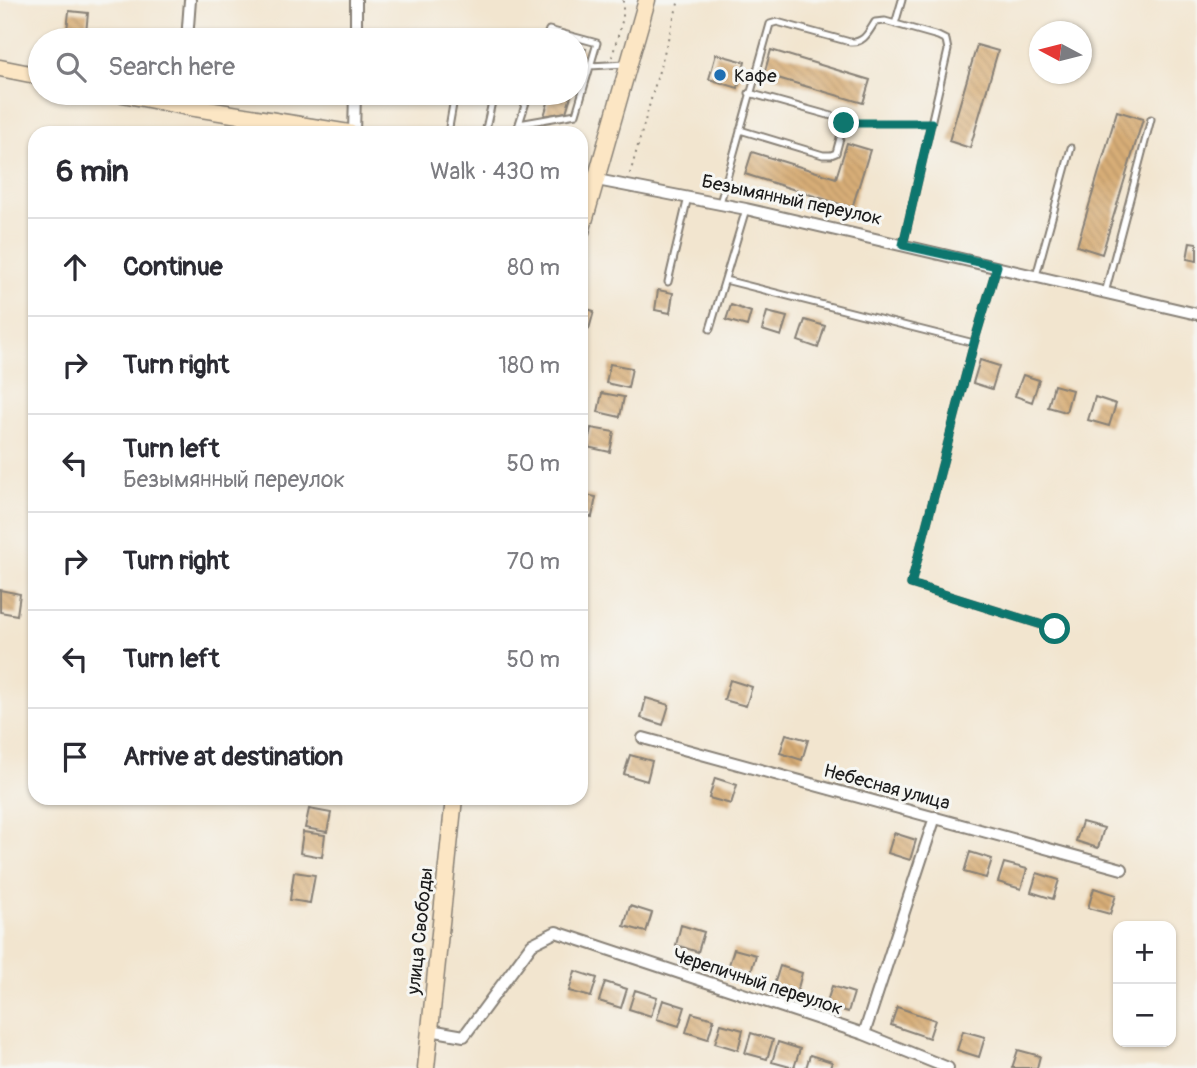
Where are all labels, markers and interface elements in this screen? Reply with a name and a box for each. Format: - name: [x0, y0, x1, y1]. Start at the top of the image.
- north arrow: [1029, 21, 1092, 84]
- search box: [28, 28, 588, 105]
- icon: search: [52, 48, 90, 86]
- text: Search here: [108, 51, 235, 83]
- place label: Кафе: [734, 64, 777, 88]
- marker: Кафе: [712, 67, 728, 83]
- route end: [828, 107, 859, 138]
- text: 6 min: [56, 153, 129, 190]
- text: Walk · 430 m: [430, 157, 560, 186]
- street label: Безымянный переулок: [700, 169, 884, 231]
- icon: ahead: [56, 248, 94, 286]
- text: Continue: [123, 251, 223, 283]
- text: 80 m: [507, 253, 560, 282]
- icon: right: [56, 346, 94, 384]
- text: Turn right: [123, 349, 229, 381]
- text: 180 m: [498, 351, 560, 380]
- text: Turn left: [123, 433, 219, 465]
- icon: left: [56, 444, 94, 482]
- text: 50 m: [506, 449, 560, 478]
- text: Безымянный переулок: [123, 465, 345, 494]
- icon: right: [56, 542, 94, 580]
- text: Turn right: [123, 545, 229, 577]
- text: 70 m: [507, 547, 560, 576]
- route start: [1039, 613, 1070, 644]
- icon: left: [56, 640, 94, 678]
- text: Turn left: [123, 643, 219, 675]
- text: 50 m: [506, 645, 560, 674]
- icon: arrive: [56, 738, 94, 776]
- text: Arrive at destination: [123, 741, 343, 773]
- street label: Небесная улица: [821, 759, 953, 815]
- street label: улица Свободы: [401, 866, 439, 997]
- map controls: [1113, 921, 1176, 1047]
- button: +: [1113, 921, 1176, 984]
- street label: Черепичный переулок: [670, 943, 846, 1021]
- button: −: [1113, 984, 1176, 1047]

